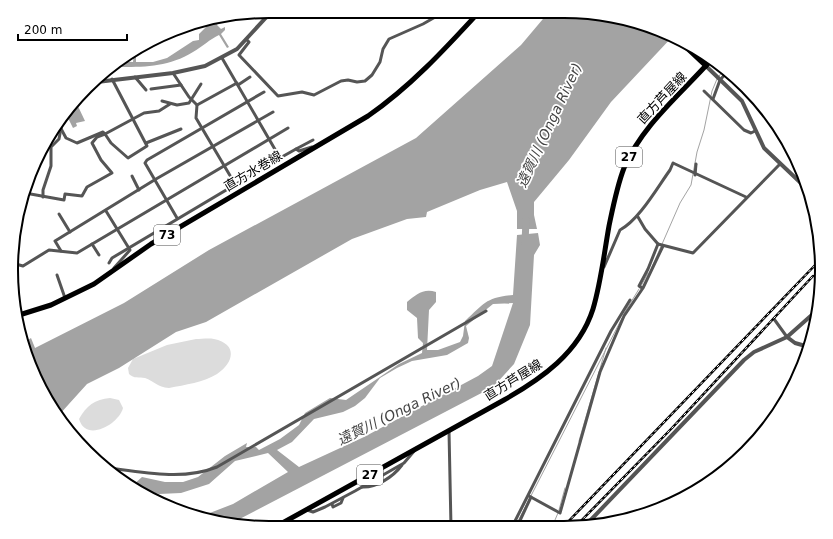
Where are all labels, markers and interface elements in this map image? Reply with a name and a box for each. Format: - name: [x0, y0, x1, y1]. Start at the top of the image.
- scale bar: [18, 16, 127, 42]
- text: 200 m: [24, 23, 62, 37]
- water label: 遠賀川 (Onga River): [513, 60, 585, 190]
- street label: 直方芦屋線: [634, 69, 690, 127]
- road number: 27: [616, 147, 642, 167]
- street label: 直方水巻線: [221, 148, 285, 194]
- road number: 73: [154, 225, 180, 245]
- street label: 直方芦屋線: [481, 356, 545, 404]
- water label: 遠賀川 (Onga River): [335, 374, 463, 448]
- road number: 27: [357, 465, 383, 485]

